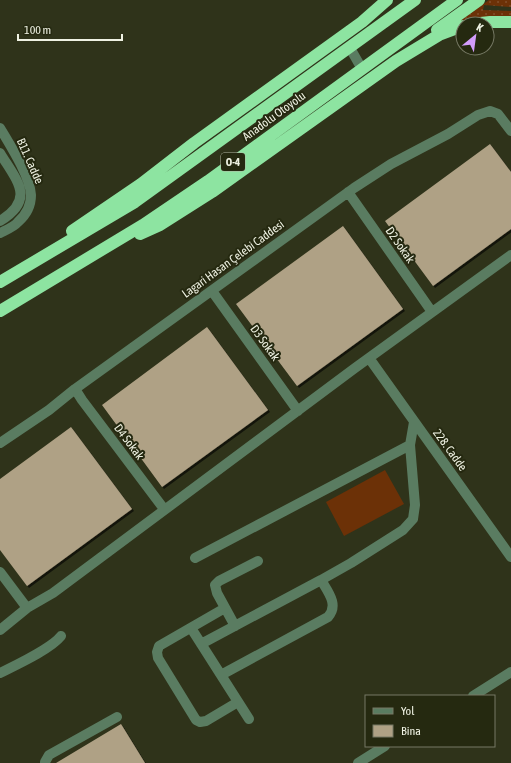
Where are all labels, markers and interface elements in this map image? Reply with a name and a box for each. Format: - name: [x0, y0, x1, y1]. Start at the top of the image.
- scale bar: [18, 16, 122, 42]
- north arrow: [455, 16, 495, 56]
- text: K: [475, 21, 486, 34]
- text: 100 m: [24, 23, 51, 37]
- street label: Anadolu Otoyolu: [240, 88, 308, 144]
- street label: B11. Cadde: [14, 136, 46, 186]
- road number: O-4: [221, 153, 245, 171]
- street label: Lagari Hasan Çelebi Caddesi: [179, 217, 287, 301]
- street label: D2 Sokak: [383, 224, 418, 266]
- street label: D3 Sokak: [247, 322, 283, 364]
- street label: D4 Sokak: [111, 421, 147, 463]
- street label: 228. Cadde: [430, 426, 470, 474]
- legend: [365, 695, 495, 747]
- text: Yol: [401, 704, 415, 718]
- text: Bina: [401, 724, 421, 738]

